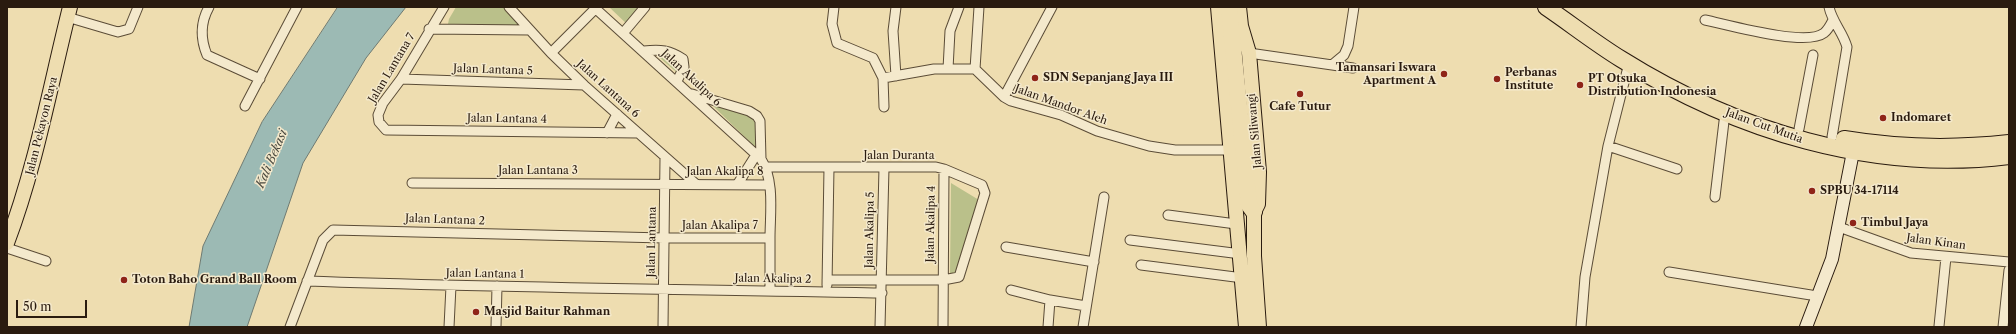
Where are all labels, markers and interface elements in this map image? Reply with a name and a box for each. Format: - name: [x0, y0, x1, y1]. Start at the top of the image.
- street label: Jalan Lantana 7: [366, 31, 418, 105]
- street label: Jalan Akalipa 6: [658, 47, 724, 109]
- street label: Jalan Lantana 6: [574, 57, 642, 121]
- place label: Tamansari Iswara Apartment A: [1336, 61, 1436, 87]
- street label: Jalan Lantana 5: [453, 62, 533, 78]
- place label: Perbanas Institute: [1505, 66, 1557, 92]
- marker: Tamansari Iswara Apartment A: [1439, 69, 1449, 79]
- place label: SDN Sepanjang Jaya III: [1043, 71, 1173, 85]
- place label: PT Otsuka Distribution Indonesia: [1588, 72, 1716, 98]
- marker: SDN Sepanjang Jaya III: [1030, 73, 1040, 83]
- marker: Perbanas Institute: [1492, 74, 1502, 84]
- street label: Jalan Pekayon Raya: [23, 75, 61, 177]
- marker: PT Otsuka Distribution Indonesia: [1575, 80, 1585, 90]
- street label: Jalan Mandor Aleh: [1013, 82, 1109, 128]
- marker: Cafe Tutur: [1295, 89, 1305, 99]
- street label: Jalan Siliwangi: [1245, 93, 1265, 169]
- place label: Cafe Tutur: [1269, 100, 1331, 114]
- street label: Jalan Cut Mutia: [1724, 106, 1804, 146]
- place label: Indomaret: [1891, 111, 1951, 125]
- street label: Jalan Lantana 4: [467, 112, 547, 126]
- marker: Indomaret: [1878, 113, 1888, 123]
- water label: Kali Bekasi: [253, 128, 291, 190]
- street label: Jalan Duranta: [863, 149, 935, 163]
- street label: Jalan Lantana 3: [498, 164, 578, 178]
- street label: Jalan Akalipa 8: [686, 165, 764, 179]
- place label: SPBU 34-17114: [1820, 184, 1899, 198]
- street label: Jalan Akalipa 4: [924, 185, 938, 263]
- marker: SPBU 34-17114: [1807, 186, 1817, 196]
- street label: Jalan Akalipa 5: [863, 192, 877, 268]
- street label: Jalan Lantana: [645, 207, 659, 277]
- street label: Jalan Lantana 2: [405, 212, 485, 228]
- place label: Timbul Jaya: [1861, 216, 1928, 230]
- marker: Timbul Jaya: [1848, 218, 1858, 228]
- street label: Jalan Akalipa 7: [682, 219, 758, 233]
- street label: Jalan Kinan: [1905, 231, 1967, 253]
- street label: Jalan Lantana 1: [446, 267, 524, 281]
- street label: Jalan Akalipa 2: [734, 272, 812, 286]
- place label: Toton Baho Grand Ball Room: [132, 273, 297, 287]
- marker: Toton Baho Grand Ball Room: [119, 275, 129, 285]
- scale bar: [18, 292, 89, 318]
- text: 50 m: [23, 299, 52, 314]
- place label: Masjid Baitur Rahman: [484, 305, 610, 319]
- marker: Masjid Baitur Rahman: [471, 307, 481, 317]

